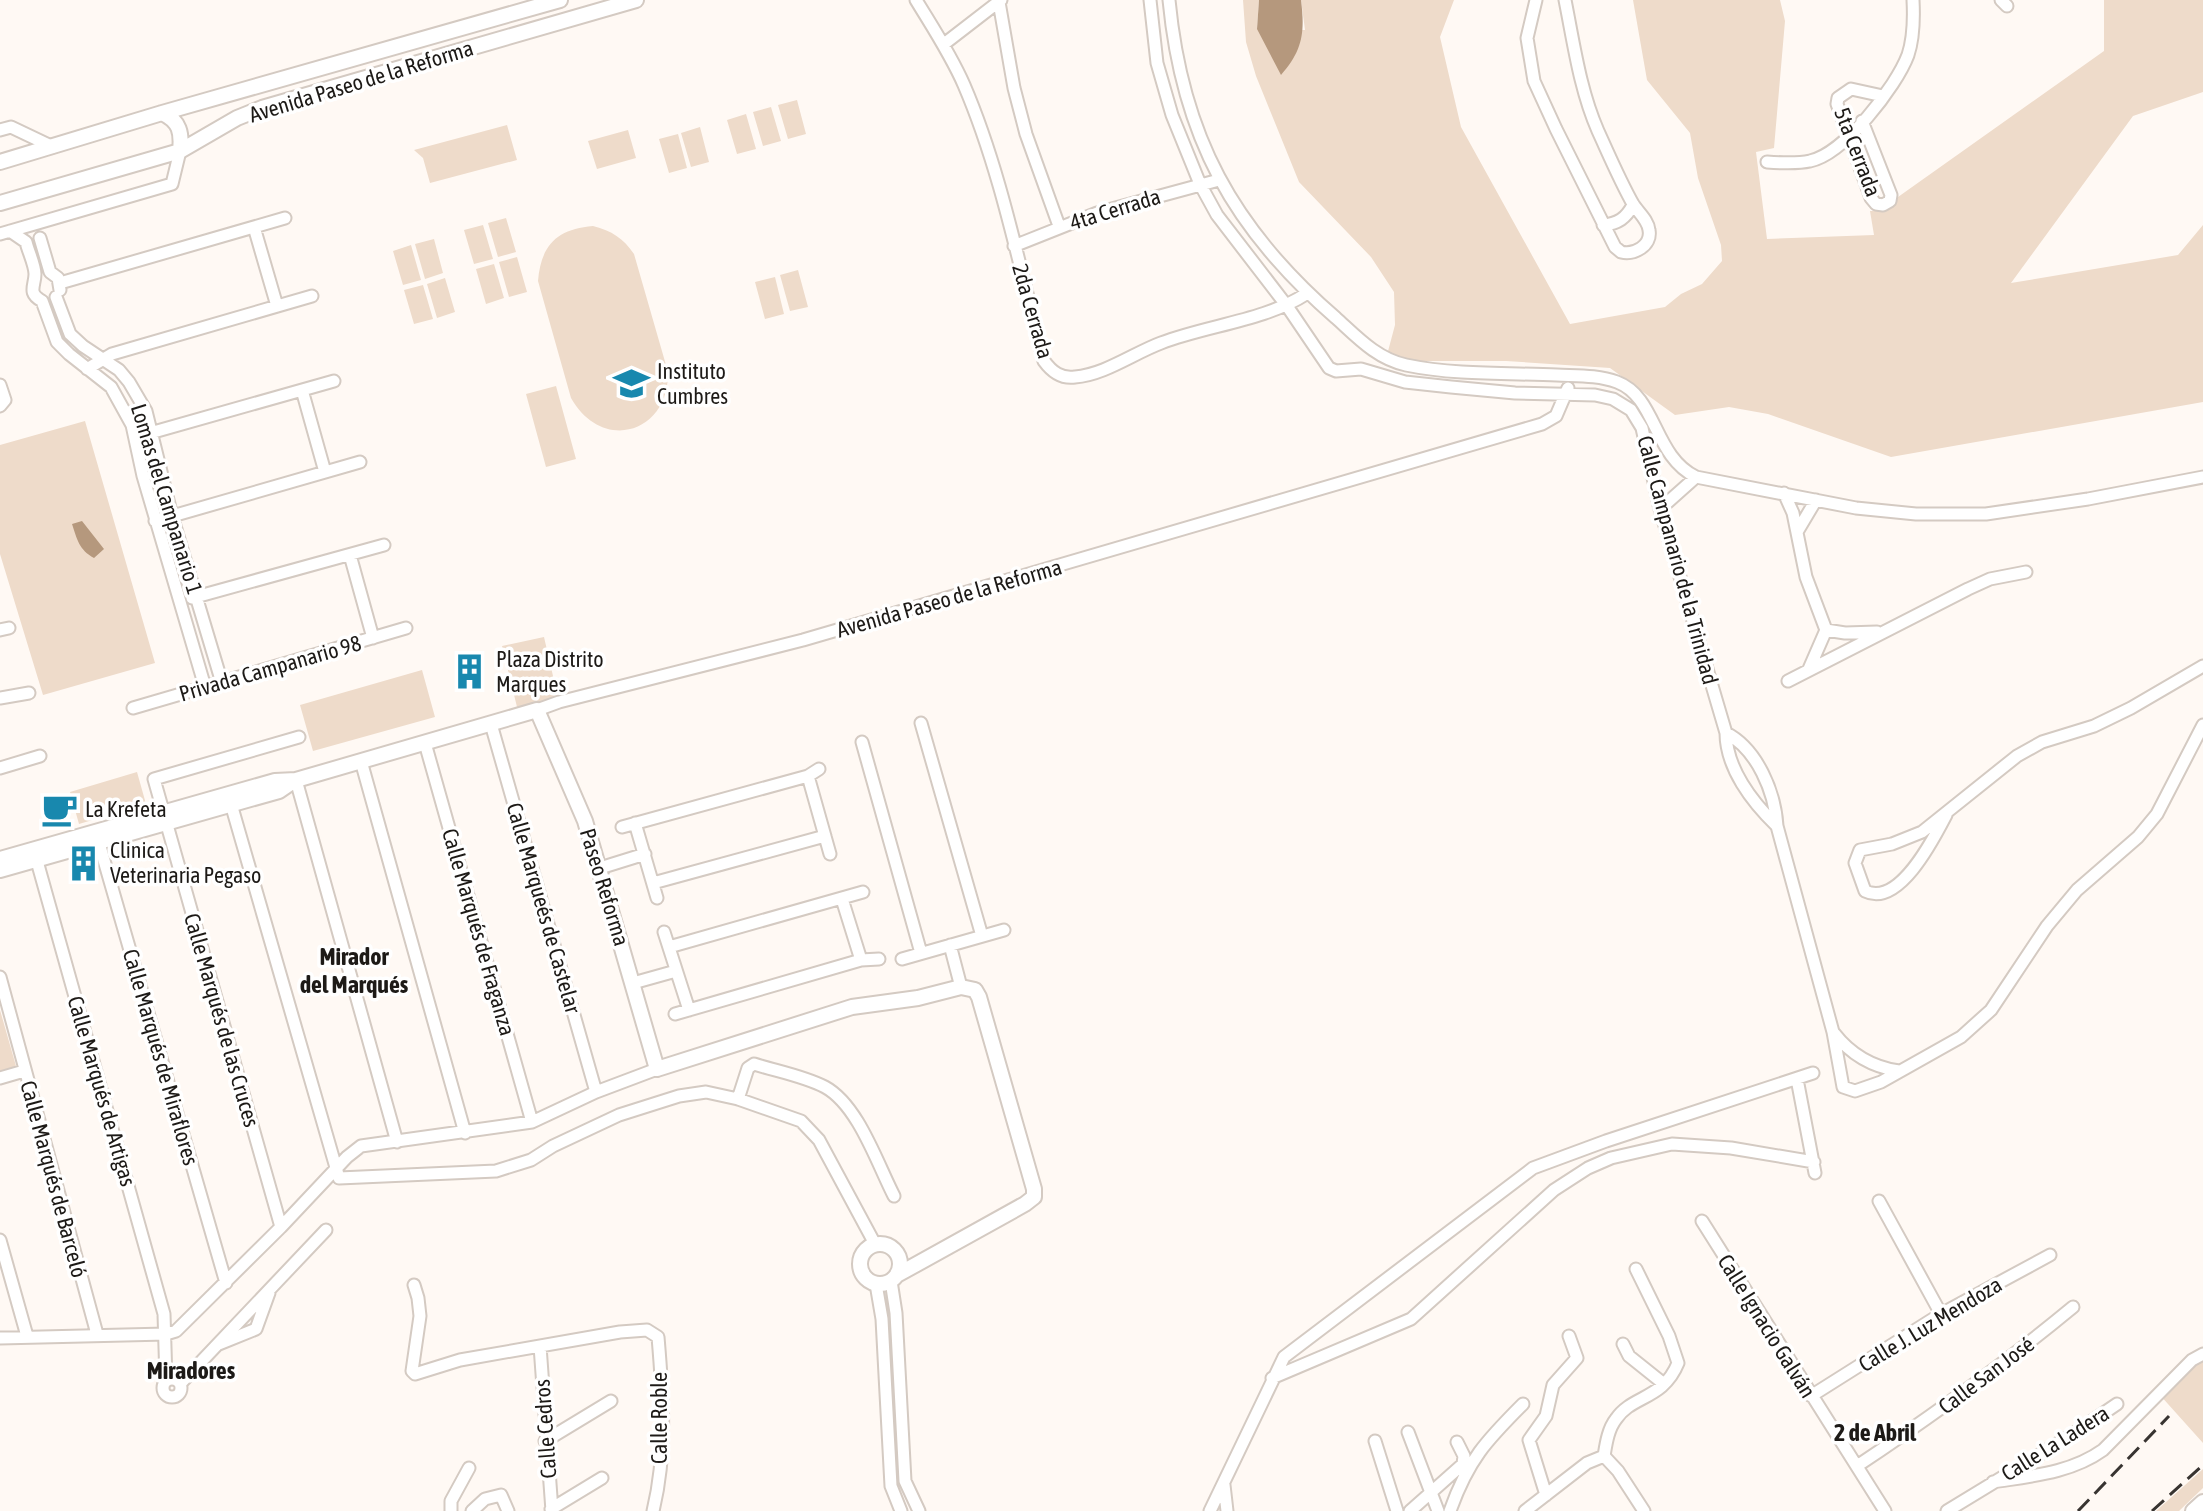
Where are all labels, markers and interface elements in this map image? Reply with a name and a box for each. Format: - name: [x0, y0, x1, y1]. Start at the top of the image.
- street label: Avenida Paseo de la Reforma: [246, 34, 476, 128]
- street label: 5ta Cerrada: [1829, 104, 1887, 200]
- street label: 4ta Cerrada: [1067, 183, 1163, 235]
- street label: 2da Cerrada: [1007, 261, 1059, 361]
- place label: Instituto Cumbres: [657, 358, 728, 409]
- school or university icon: Instituto Cumbres: [612, 365, 650, 403]
- street label: Lomas del Campanario 1: [126, 401, 208, 597]
- street label: Calle Campanario de la Trinidad: [1632, 433, 1724, 687]
- street label: Avenida Paseo de la Reforma: [833, 553, 1065, 643]
- street label: Privada Campanario 98: [176, 630, 364, 706]
- place label: Plaza Distrito Marques: [496, 646, 604, 697]
- building icon: Plaza Distrito Marques: [451, 653, 489, 691]
- cafe icon: La Krefeta: [40, 790, 78, 828]
- place label: La Krefeta: [85, 796, 167, 822]
- street label: Calle Marqueés de Castelar: [501, 800, 587, 1017]
- street label: Paseo Reforma: [575, 825, 635, 949]
- street label: Calle Marqués de Fraganza: [437, 826, 521, 1038]
- place label: Clinica Veterinaria Pegaso: [110, 837, 261, 888]
- building icon: Clinica Veterinaria Pegaso: [65, 844, 103, 882]
- street label: Calle Marqués de las Cruces: [179, 910, 265, 1130]
- district label: Mirador del Marqués: [300, 943, 409, 998]
- street label: Calle Marqués de Miraflores: [118, 946, 204, 1168]
- street label: Calle Marqués de Artigas: [62, 993, 142, 1189]
- street label: Calle Marqués de Barceló: [15, 1078, 93, 1280]
- street label: Calle Ignacio Galván: [1712, 1249, 1822, 1403]
- street label: Calle J. Luz Mendoza: [1854, 1271, 2006, 1377]
- street label: Calle San José: [1933, 1331, 2039, 1419]
- district label: Miradores: [147, 1357, 236, 1384]
- street label: Calle Roble: [646, 1372, 672, 1464]
- street label: Calle Cedros: [529, 1378, 561, 1479]
- street label: Calle La Ladera: [1996, 1400, 2114, 1486]
- district label: 2 de Abril: [1834, 1419, 1917, 1446]

